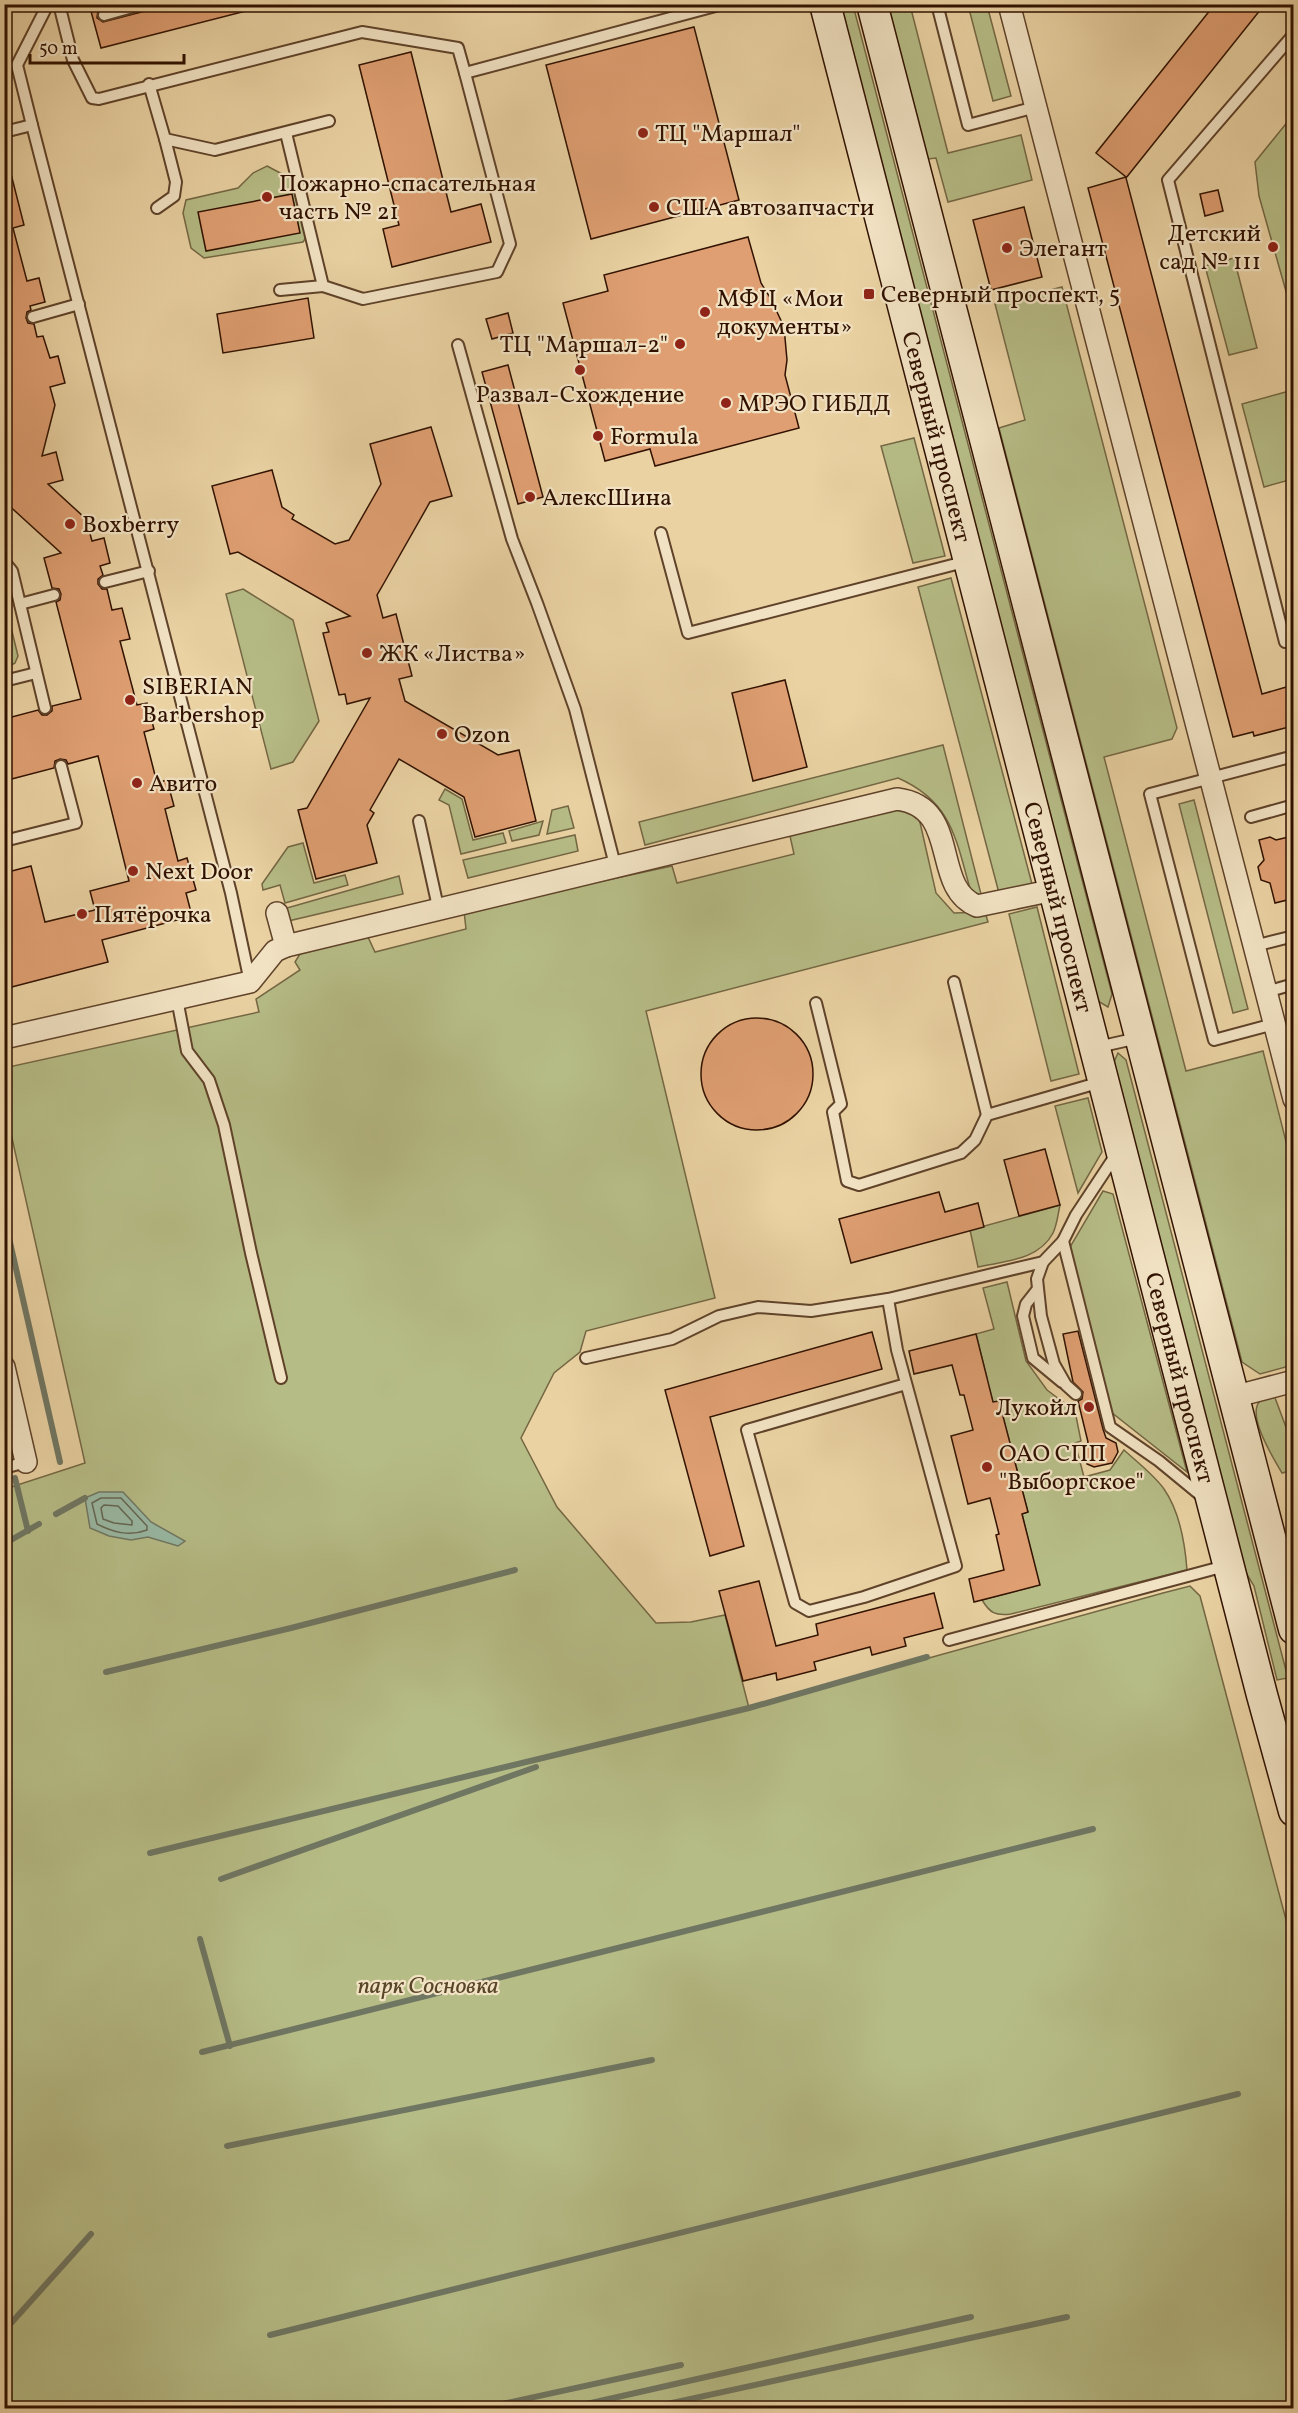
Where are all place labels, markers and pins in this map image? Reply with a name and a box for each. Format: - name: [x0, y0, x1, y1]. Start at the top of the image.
- place label: ТЦ "Маршал": [655, 118, 800, 152]
- marker: ТЦ "Маршал": [636, 126, 650, 140]
- place label: Пожарно-спасательная часть № 21: [279, 168, 536, 230]
- marker: Пожарно-спасательная часть № 21: [260, 190, 274, 204]
- place label: США автозапчасти: [666, 192, 874, 226]
- marker: США автозапчасти: [647, 200, 661, 214]
- place label: Детский сад № 111: [1159, 218, 1261, 280]
- place label: Элегант: [1019, 233, 1107, 267]
- marker: Детский сад № 111: [1266, 240, 1280, 254]
- marker: Элегант: [1000, 241, 1014, 255]
- place label: Северный проспект, 5: [881, 279, 1120, 313]
- place label: МФЦ «Мои документы»: [717, 283, 852, 345]
- marker: Северный проспект, 5: [862, 287, 876, 301]
- marker: МФЦ «Мои документы»: [698, 305, 712, 319]
- place label: ТЦ "Маршал-2": [500, 329, 668, 363]
- marker: ТЦ "Маршал-2": [673, 337, 687, 351]
- marker: Развал-Схождение: [573, 363, 587, 377]
- place label: Развал-Схождение: [476, 379, 684, 413]
- place label: МРЭО ГИБДД: [738, 388, 891, 422]
- marker: МРЭО ГИБДД: [719, 396, 733, 410]
- place label: Formula: [610, 421, 699, 455]
- marker: Formula: [591, 429, 605, 443]
- place label: АлексШина: [542, 482, 672, 516]
- marker: АлексШина: [523, 490, 537, 504]
- place label: Boxberry: [82, 509, 179, 543]
- marker: Boxberry: [63, 517, 77, 531]
- place label: ЖК «Листва»: [379, 638, 525, 672]
- marker: ЖК «Листва»: [360, 646, 374, 660]
- place label: SIBERIAN Barbershop: [142, 671, 265, 733]
- marker: SIBERIAN Barbershop: [123, 693, 137, 707]
- place label: Ozon: [454, 719, 511, 753]
- marker: Ozon: [435, 727, 449, 741]
- place label: Авито: [149, 768, 217, 802]
- marker: Авито: [130, 776, 144, 790]
- place label: Next Door: [145, 856, 253, 890]
- marker: Next Door: [126, 864, 140, 878]
- place label: Пятёрочка: [94, 899, 212, 933]
- marker: Пятёрочка: [75, 907, 89, 921]
- place label: Лукойл: [996, 1392, 1077, 1426]
- marker: Лукойл: [1082, 1400, 1096, 1414]
- place label: ОАО СПП "Выборгское": [999, 1438, 1144, 1500]
- marker: ОАО СПП "Выборгское": [980, 1460, 994, 1474]

